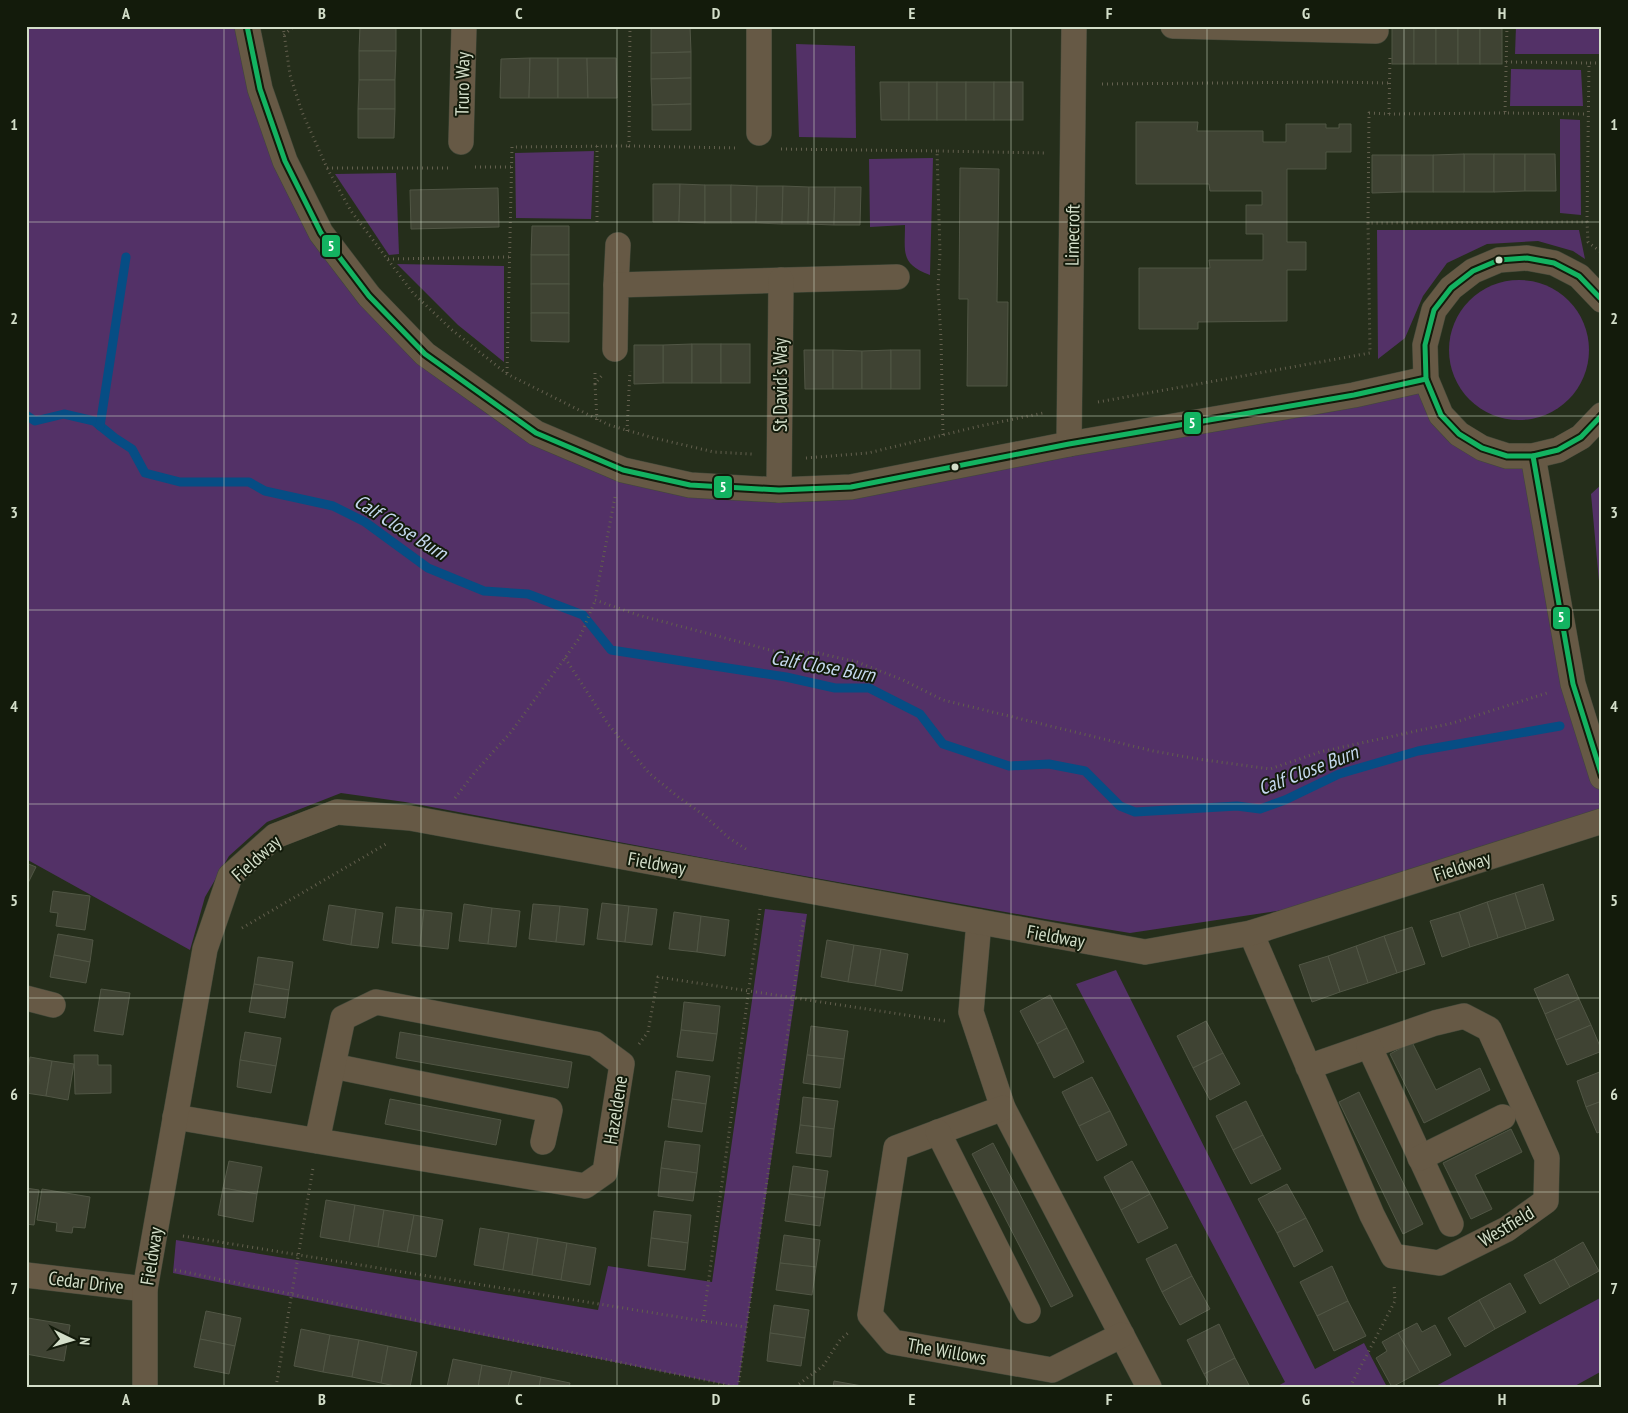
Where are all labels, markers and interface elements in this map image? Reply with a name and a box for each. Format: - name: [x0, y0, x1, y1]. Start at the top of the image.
- text: A: [121, 3, 131, 23]
- text: B: [318, 3, 326, 23]
- text: C: [515, 3, 523, 23]
- text: D: [712, 3, 721, 23]
- text: E: [909, 3, 916, 23]
- text: F: [1106, 3, 1113, 23]
- text: G: [1302, 3, 1310, 23]
- text: H: [1498, 3, 1506, 23]
- street label: Truro Way: [449, 51, 475, 116]
- text: 1: [10, 114, 18, 134]
- text: 1: [1610, 114, 1618, 134]
- street label: Limecroft: [1059, 203, 1085, 266]
- line badge: 5: [321, 234, 341, 258]
- text: 5: [328, 237, 334, 255]
- unlabelled marker: [1494, 255, 1504, 265]
- text: 2: [10, 308, 18, 328]
- text: 2: [1610, 308, 1618, 328]
- street label: St David's Way: [768, 337, 792, 432]
- line badge: 5: [1183, 411, 1202, 435]
- text: 5: [1189, 414, 1195, 432]
- unlabelled marker: [950, 462, 960, 472]
- line badge: 5: [713, 475, 733, 499]
- text: 5: [720, 478, 726, 496]
- water label: Calf Close Burn: [350, 488, 453, 566]
- text: 3: [10, 502, 18, 522]
- text: 3: [1610, 502, 1618, 522]
- line badge: 5: [1552, 606, 1571, 630]
- text: 5: [1558, 608, 1564, 626]
- water label: Calf Close Burn: [769, 644, 878, 688]
- text: 4: [10, 696, 18, 716]
- text: 4: [1610, 696, 1618, 716]
- water label: Calf Close Burn: [1254, 739, 1363, 801]
- street label: Fieldway: [226, 829, 286, 886]
- street label: Fieldway: [1431, 845, 1494, 886]
- street label: Fieldway: [626, 846, 689, 880]
- text: 5: [10, 890, 18, 910]
- text: 5: [1610, 890, 1618, 910]
- street label: Fieldway: [1025, 919, 1088, 953]
- street label: Hazeldene: [598, 1074, 632, 1146]
- text: 6: [10, 1084, 18, 1104]
- text: 6: [1610, 1084, 1618, 1104]
- street label: Westfield: [1474, 1200, 1538, 1252]
- street label: Fieldway: [135, 1224, 168, 1287]
- street label: Cedar Drive: [47, 1265, 125, 1299]
- text: 7: [10, 1278, 18, 1298]
- text: 7: [1610, 1278, 1618, 1298]
- north arrow: [48, 1316, 98, 1366]
- street label: The Willows: [906, 1332, 988, 1370]
- text: N: [76, 1337, 94, 1346]
- text: A: [121, 1389, 131, 1409]
- text: B: [318, 1389, 326, 1409]
- text: C: [515, 1389, 523, 1409]
- text: D: [712, 1389, 721, 1409]
- text: E: [909, 1389, 916, 1409]
- text: F: [1106, 1389, 1113, 1409]
- text: G: [1302, 1389, 1310, 1409]
- text: H: [1498, 1389, 1506, 1409]

